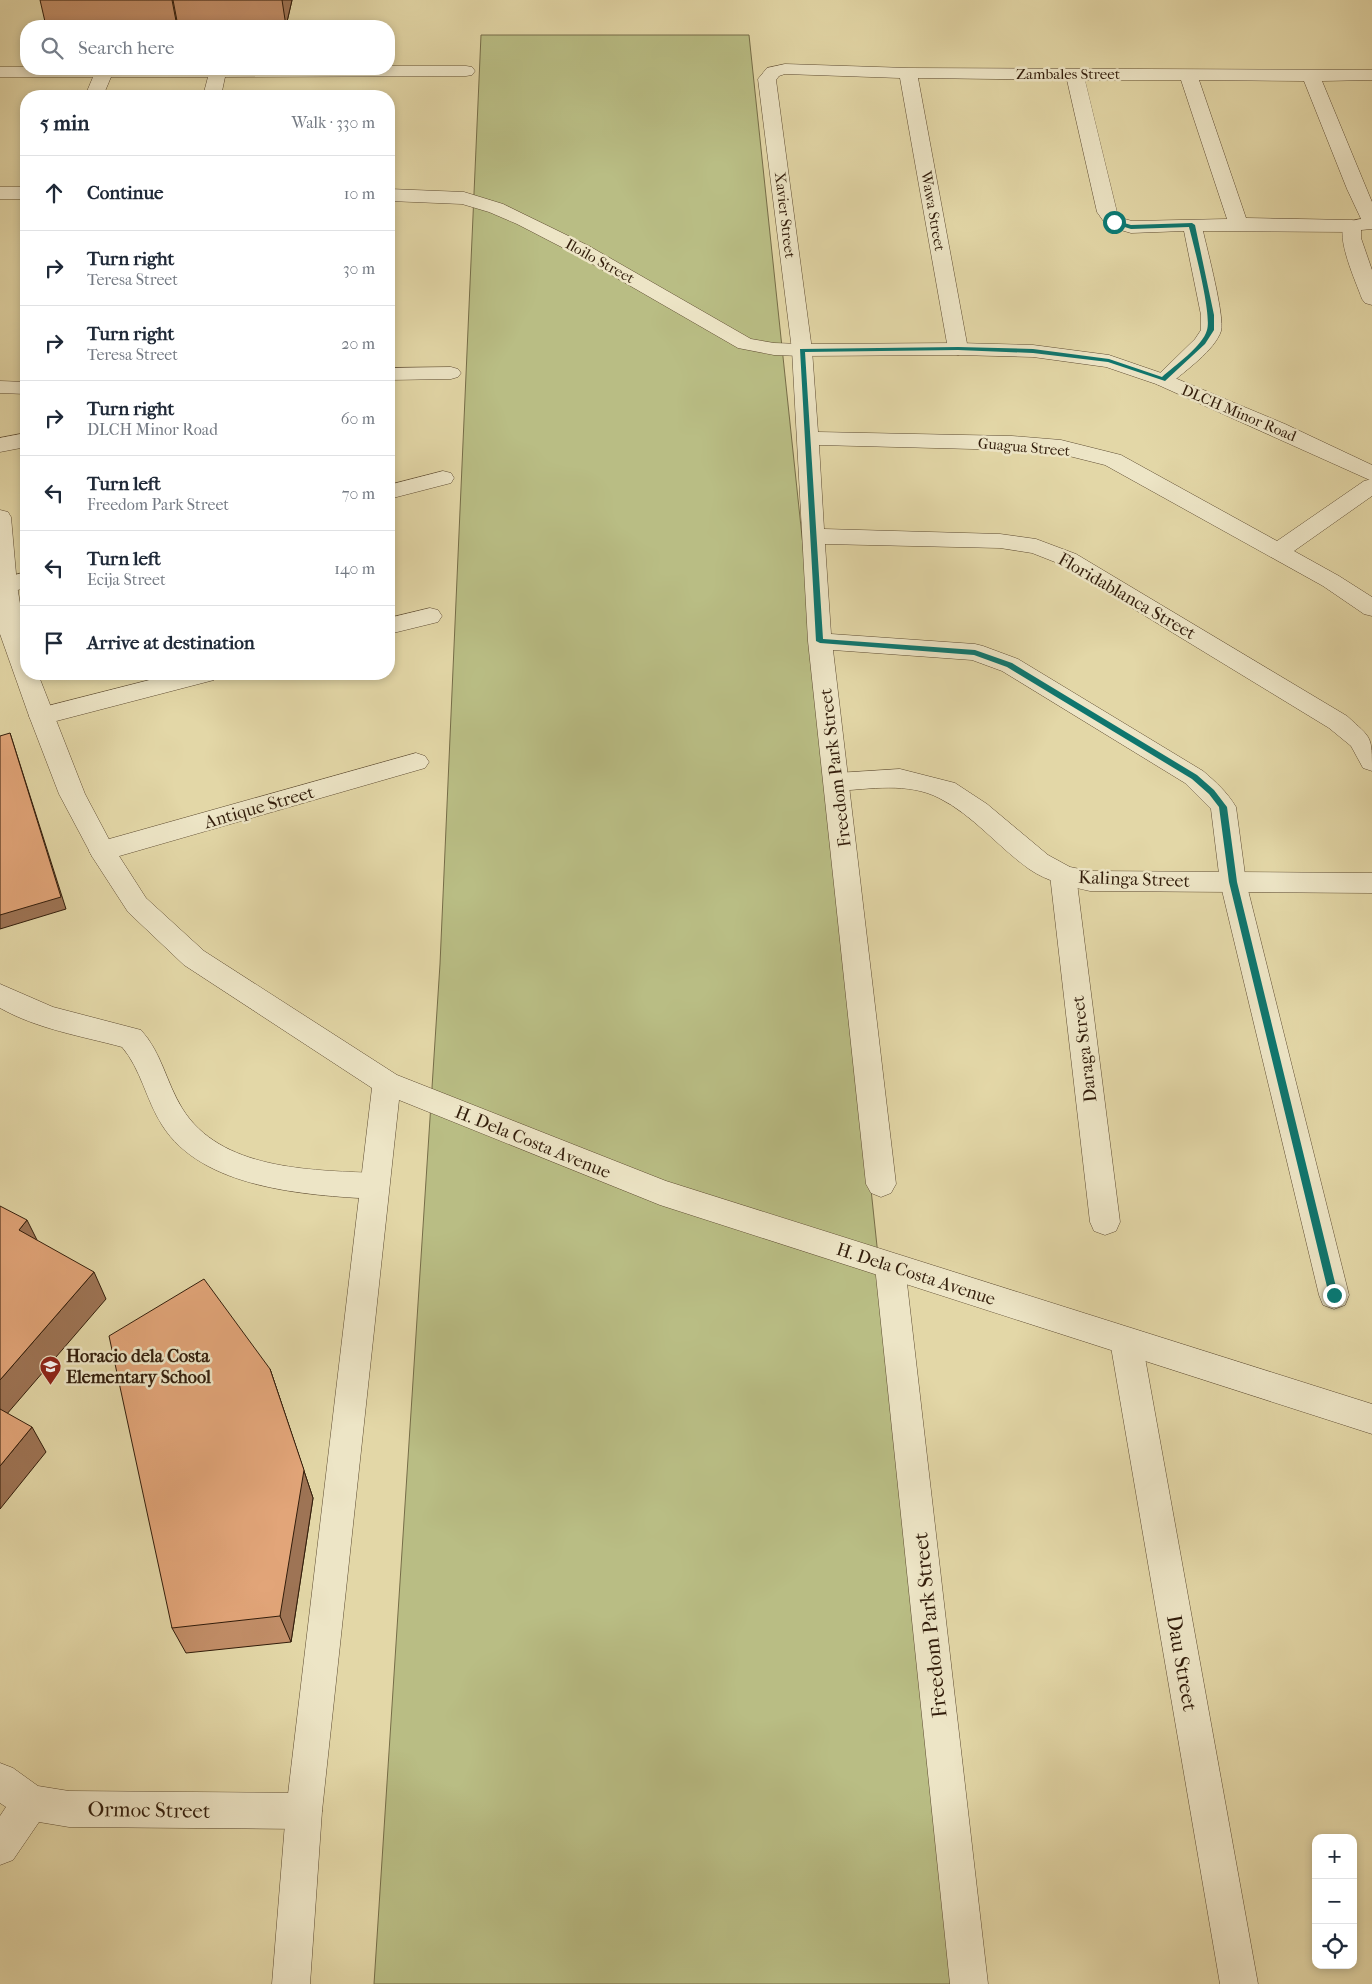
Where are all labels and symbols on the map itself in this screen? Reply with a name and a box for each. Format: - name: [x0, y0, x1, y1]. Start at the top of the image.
- street label: Zambales Street: [1016, 65, 1121, 83]
- street label: Wawa Street: [917, 169, 949, 253]
- street label: Xavier Street: [771, 171, 799, 260]
- route start: [1103, 211, 1126, 234]
- street label: Iloilo Street: [562, 235, 638, 288]
- street label: DLCH Minor Road: [1179, 381, 1300, 446]
- street label: Guagua Street: [977, 434, 1072, 460]
- street label: Floridablanca Street: [1054, 549, 1200, 645]
- street label: Freedom Park Street: [815, 687, 856, 849]
- street label: Antique Street: [201, 782, 317, 833]
- street label: Kalinga Street: [1078, 867, 1191, 892]
- street label: Daraga Street: [1067, 994, 1101, 1103]
- street label: H. Dela Costa Avenue: [452, 1102, 614, 1183]
- street label: H. Dela Costa Avenue: [834, 1239, 998, 1310]
- route end: [1323, 1284, 1346, 1307]
- place label: Horacio dela Costa Elementary School: [66, 1346, 212, 1388]
- school or university icon: Horacio dela Costa Elementary School: [38, 1354, 62, 1385]
- street label: Freedom Park Street: [908, 1531, 952, 1719]
- street label: Dau Street: [1162, 1613, 1202, 1714]
- street label: Ormoc Street: [87, 1797, 211, 1823]

